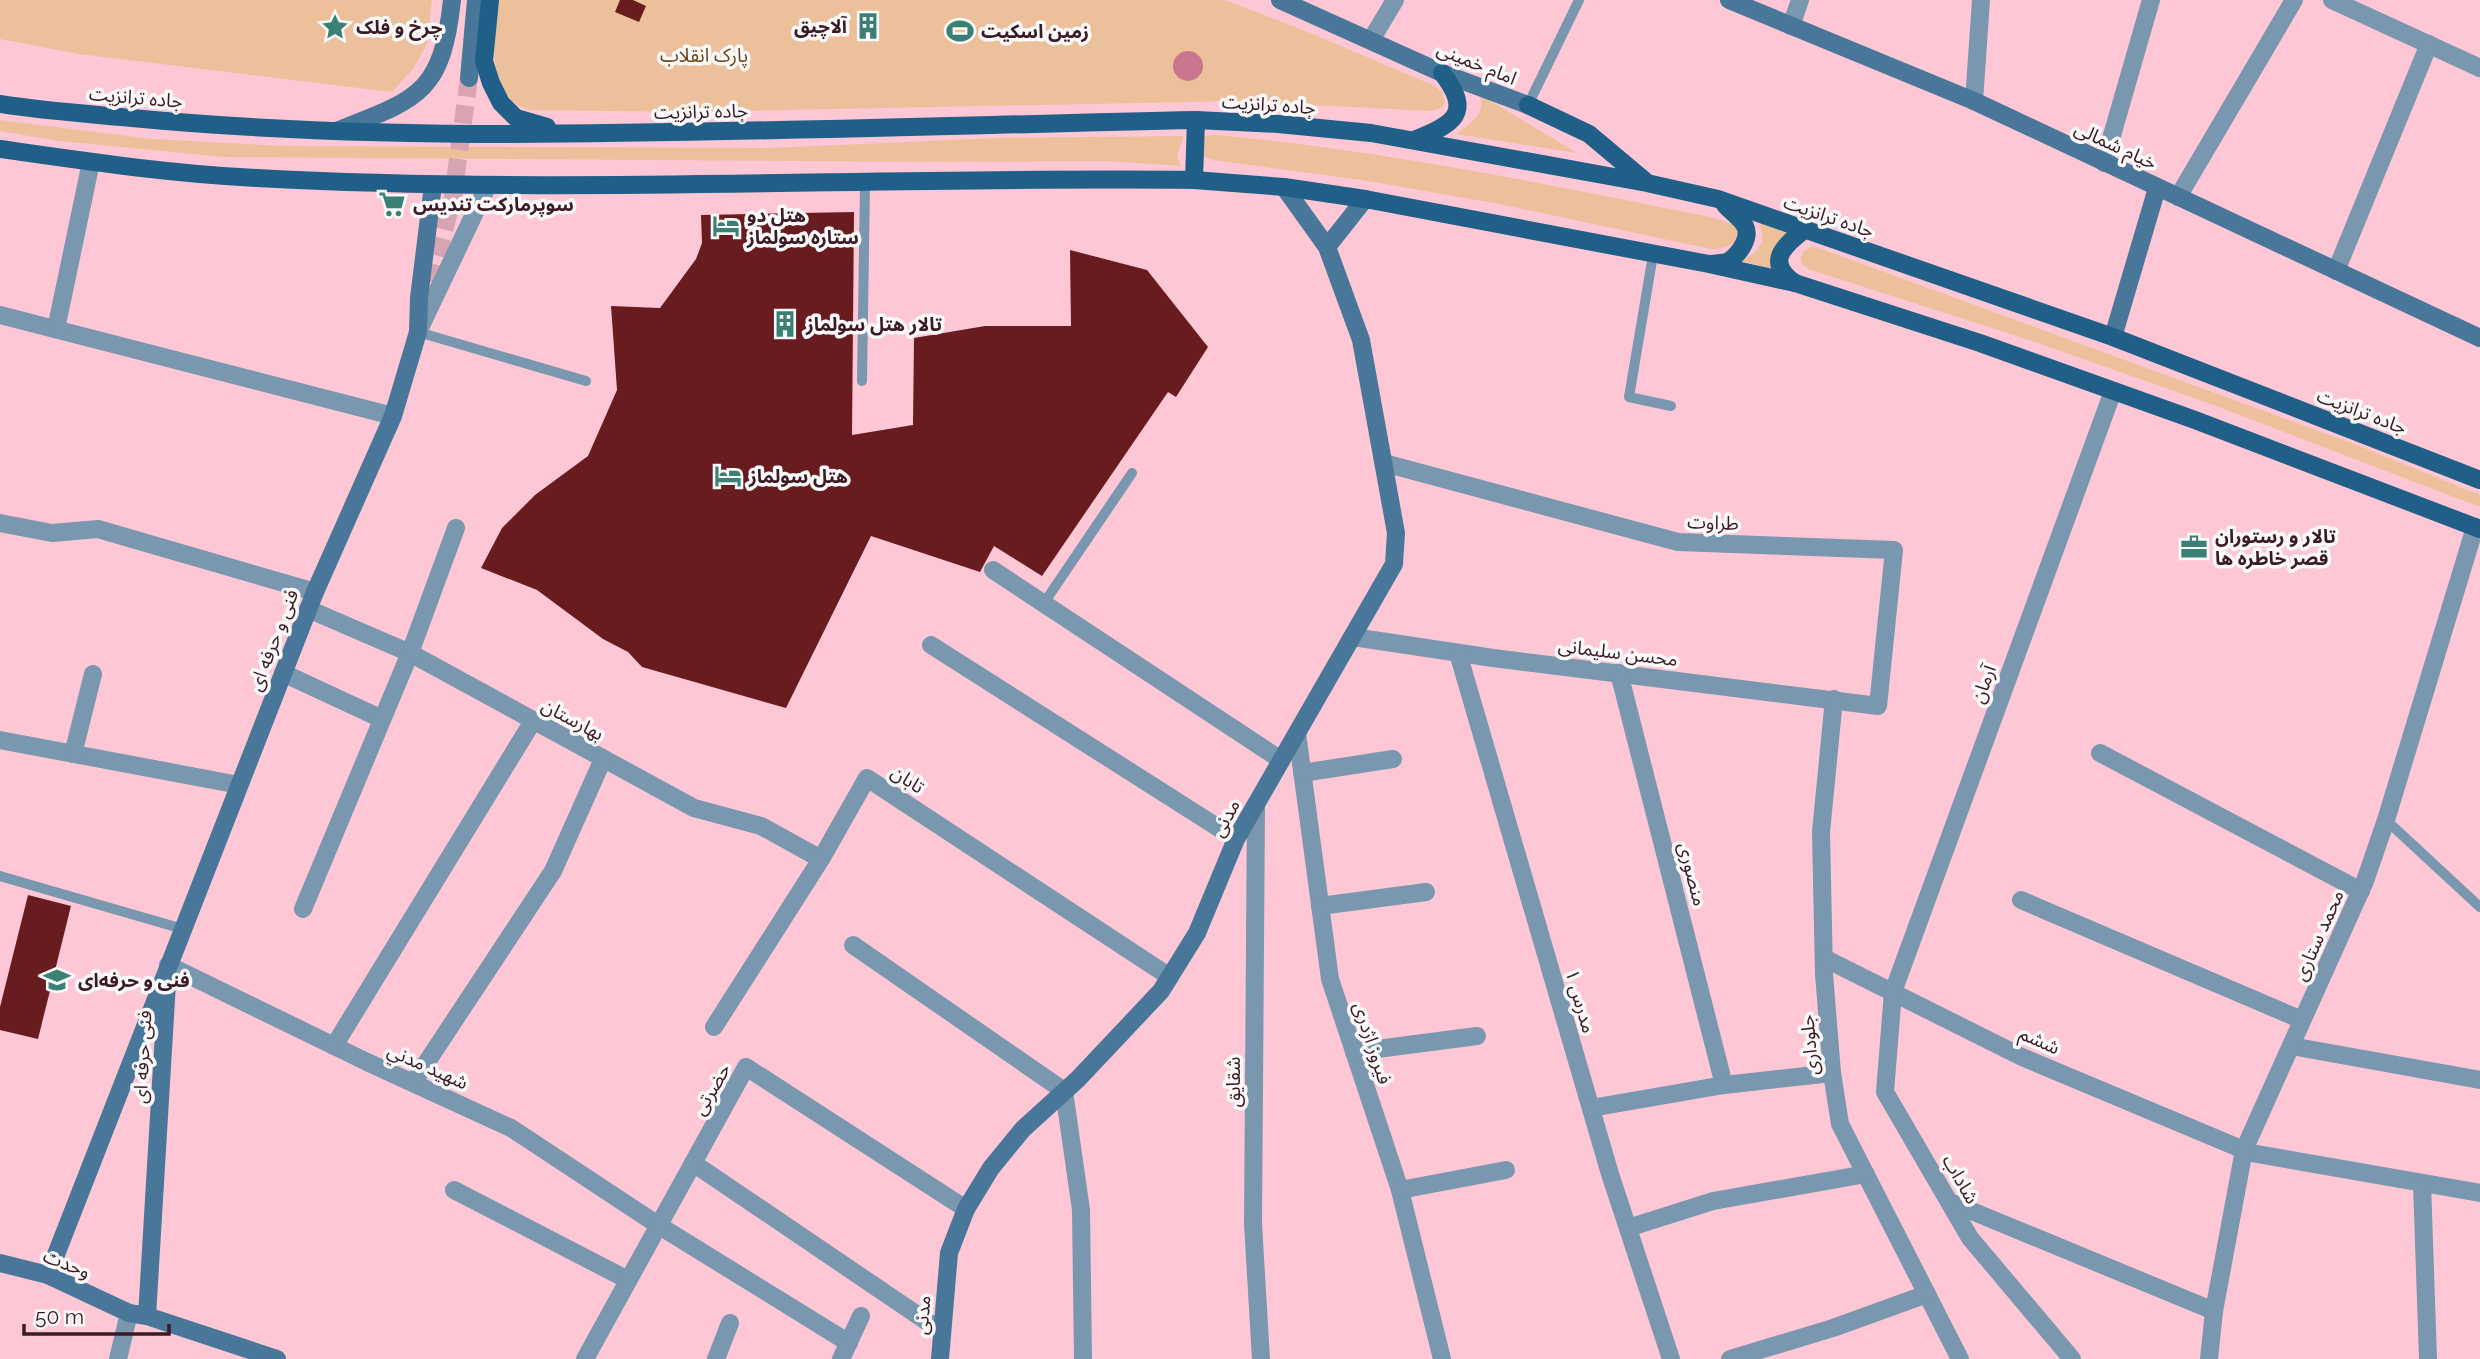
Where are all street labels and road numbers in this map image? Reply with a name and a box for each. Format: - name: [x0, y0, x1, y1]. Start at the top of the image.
- street label: امام خمینی: [1433, 37, 1520, 93]
- street label: جاده ترانزیت: [88, 82, 184, 113]
- street label: جاده ترانزیت: [1221, 90, 1317, 119]
- street label: جاده ترانزیت: [654, 99, 748, 124]
- street label: خیام شمالی: [2070, 116, 2161, 177]
- street label: جاده ترانزیت: [1781, 190, 1877, 243]
- street label: جاده ترانزیت: [2314, 384, 2410, 439]
- street label: طراوت: [1687, 510, 1739, 535]
- street label: فنی و حرفه ای: [244, 586, 303, 694]
- street label: محسن سلیمانی: [1557, 634, 1679, 671]
- street label: آرمان: [1966, 660, 2001, 707]
- street label: بهارستان: [538, 694, 608, 745]
- street label: تابان: [887, 760, 929, 798]
- street label: مدنی: [1206, 796, 1245, 841]
- street label: منصوری: [1674, 840, 1712, 908]
- street label: محمد ستاری: [2288, 886, 2349, 984]
- street label: مدرس ۱: [1560, 967, 1601, 1036]
- street label: فیروز اژدری: [1348, 999, 1397, 1087]
- street label: فنی حرفه ای: [129, 1010, 156, 1104]
- street label: جلوداری: [1795, 1014, 1824, 1076]
- street label: ششم: [2015, 1021, 2064, 1062]
- street label: شهيد مدني: [383, 1039, 472, 1098]
- street label: شقایق: [1222, 1057, 1245, 1107]
- street label: حضرتی: [688, 1059, 735, 1119]
- street label: شاداب: [1938, 1151, 1984, 1208]
- street label: وحدت: [40, 1244, 94, 1283]
- street label: مدنی: [909, 1295, 936, 1336]

